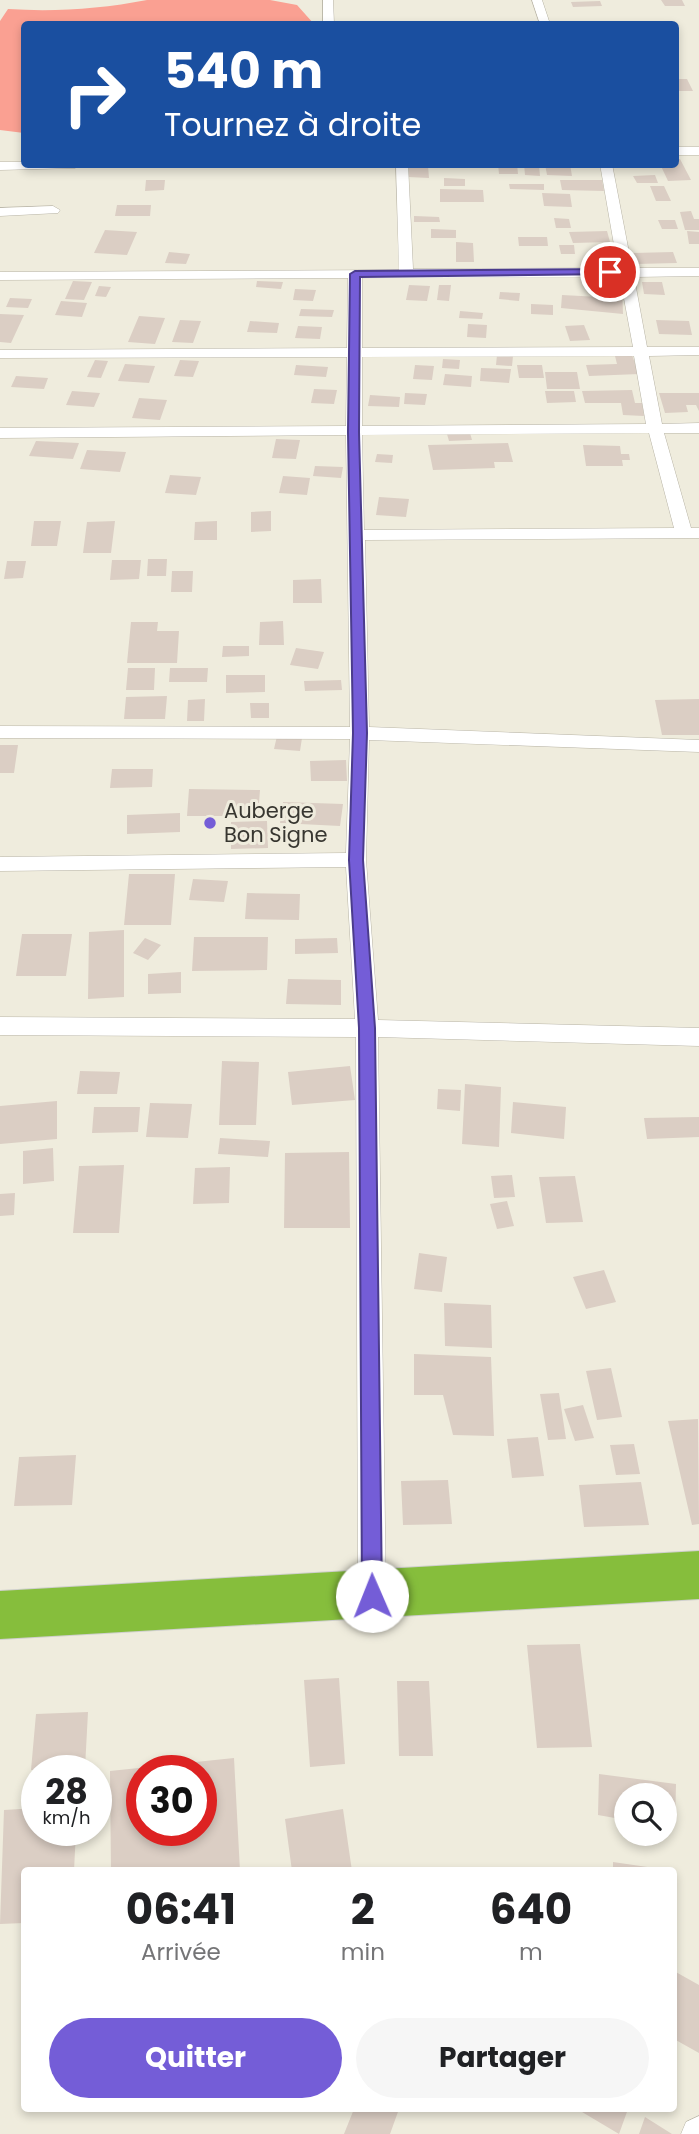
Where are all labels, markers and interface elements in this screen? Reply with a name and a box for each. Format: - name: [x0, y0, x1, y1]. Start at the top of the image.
- text: 540 m: [164, 37, 323, 105]
- icon: right: [49, 49, 140, 140]
- text: Tournez à droite: [164, 102, 421, 147]
- pin: [580, 242, 640, 302]
- icon: arrive: [591, 253, 629, 291]
- place label: Auberge Bon Signe: [224, 796, 328, 849]
- marker: Auberge Bon Signe: [202, 815, 218, 831]
- position arrow: [335, 1559, 409, 1633]
- speed limit sign: 30: [126, 1755, 217, 1846]
- text: 28: [45, 1767, 88, 1816]
- map controls: [614, 1783, 677, 1846]
- button: search: [614, 1783, 677, 1846]
- text: km/h: [43, 1805, 90, 1830]
- text: 06:41: [126, 1880, 236, 1939]
- text: 2: [351, 1880, 375, 1939]
- text: 640: [490, 1880, 572, 1939]
- text: Arrivée: [141, 1936, 221, 1968]
- text: min: [341, 1936, 385, 1968]
- text: m: [519, 1936, 543, 1968]
- button: Quitter: [49, 2018, 342, 2098]
- button: Partager: [356, 2018, 649, 2098]

